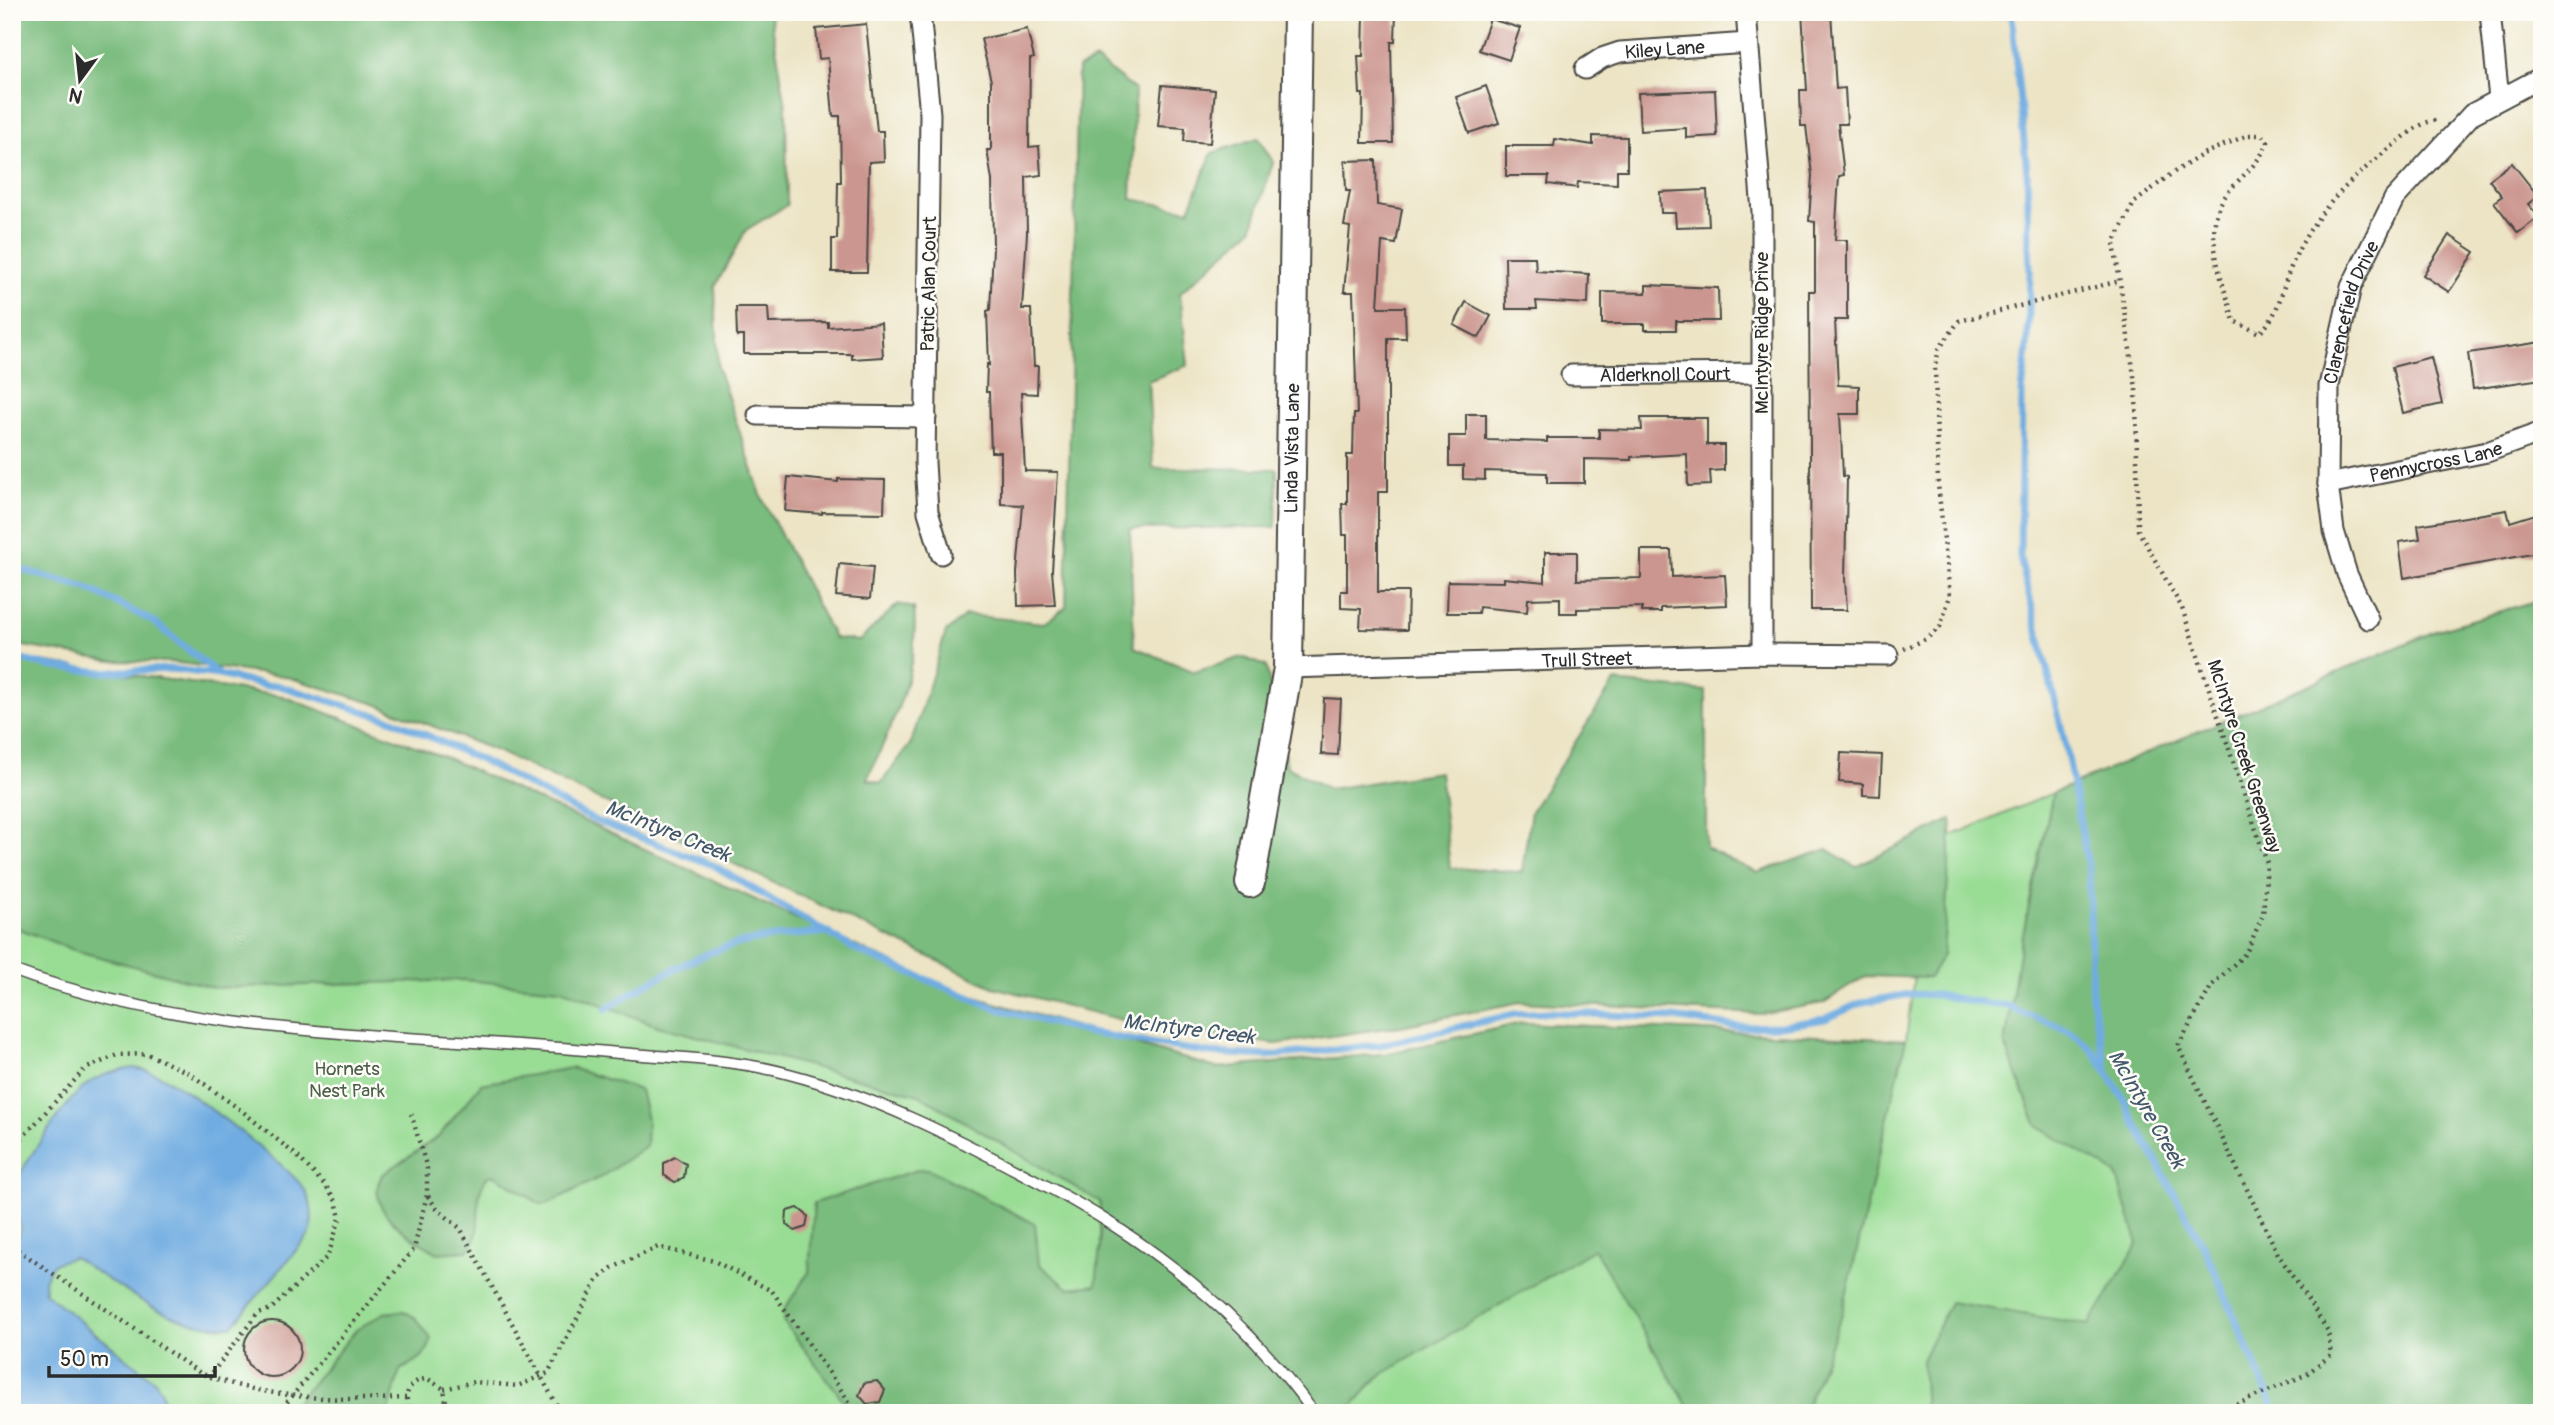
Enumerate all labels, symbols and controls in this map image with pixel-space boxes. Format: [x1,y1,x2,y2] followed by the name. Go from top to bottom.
[1624,35,1706,65] street label: Kiley Lane
[46,46,116,116] north arrow
[66,82,85,109] text: N
[916,216,942,352] street label: Patric Alan Court
[2319,236,2385,387] street label: Clarencefield Drive
[1750,251,1774,414] street label: McIntyre Ridge Drive
[1599,362,1731,388] street label: Alderknoll Court
[1279,383,1305,514] street label: Linda Vista Lane
[2367,436,2507,488] street label: Pennycross Lane
[1541,647,1633,674] street label: Trull Street
[2201,657,2287,856] street label: McIntyre Creek Greenway
[601,794,736,870] water label: McIntyre Creek
[1122,1008,1258,1051] water label: McIntyre Creek
[2102,1045,2192,1175] water label: McIntyre Creek
[309,1057,385,1103] park label: Hornets Nest Park
[49,1334,215,1378] scale bar
[60,1346,109,1373] text: 50 m

